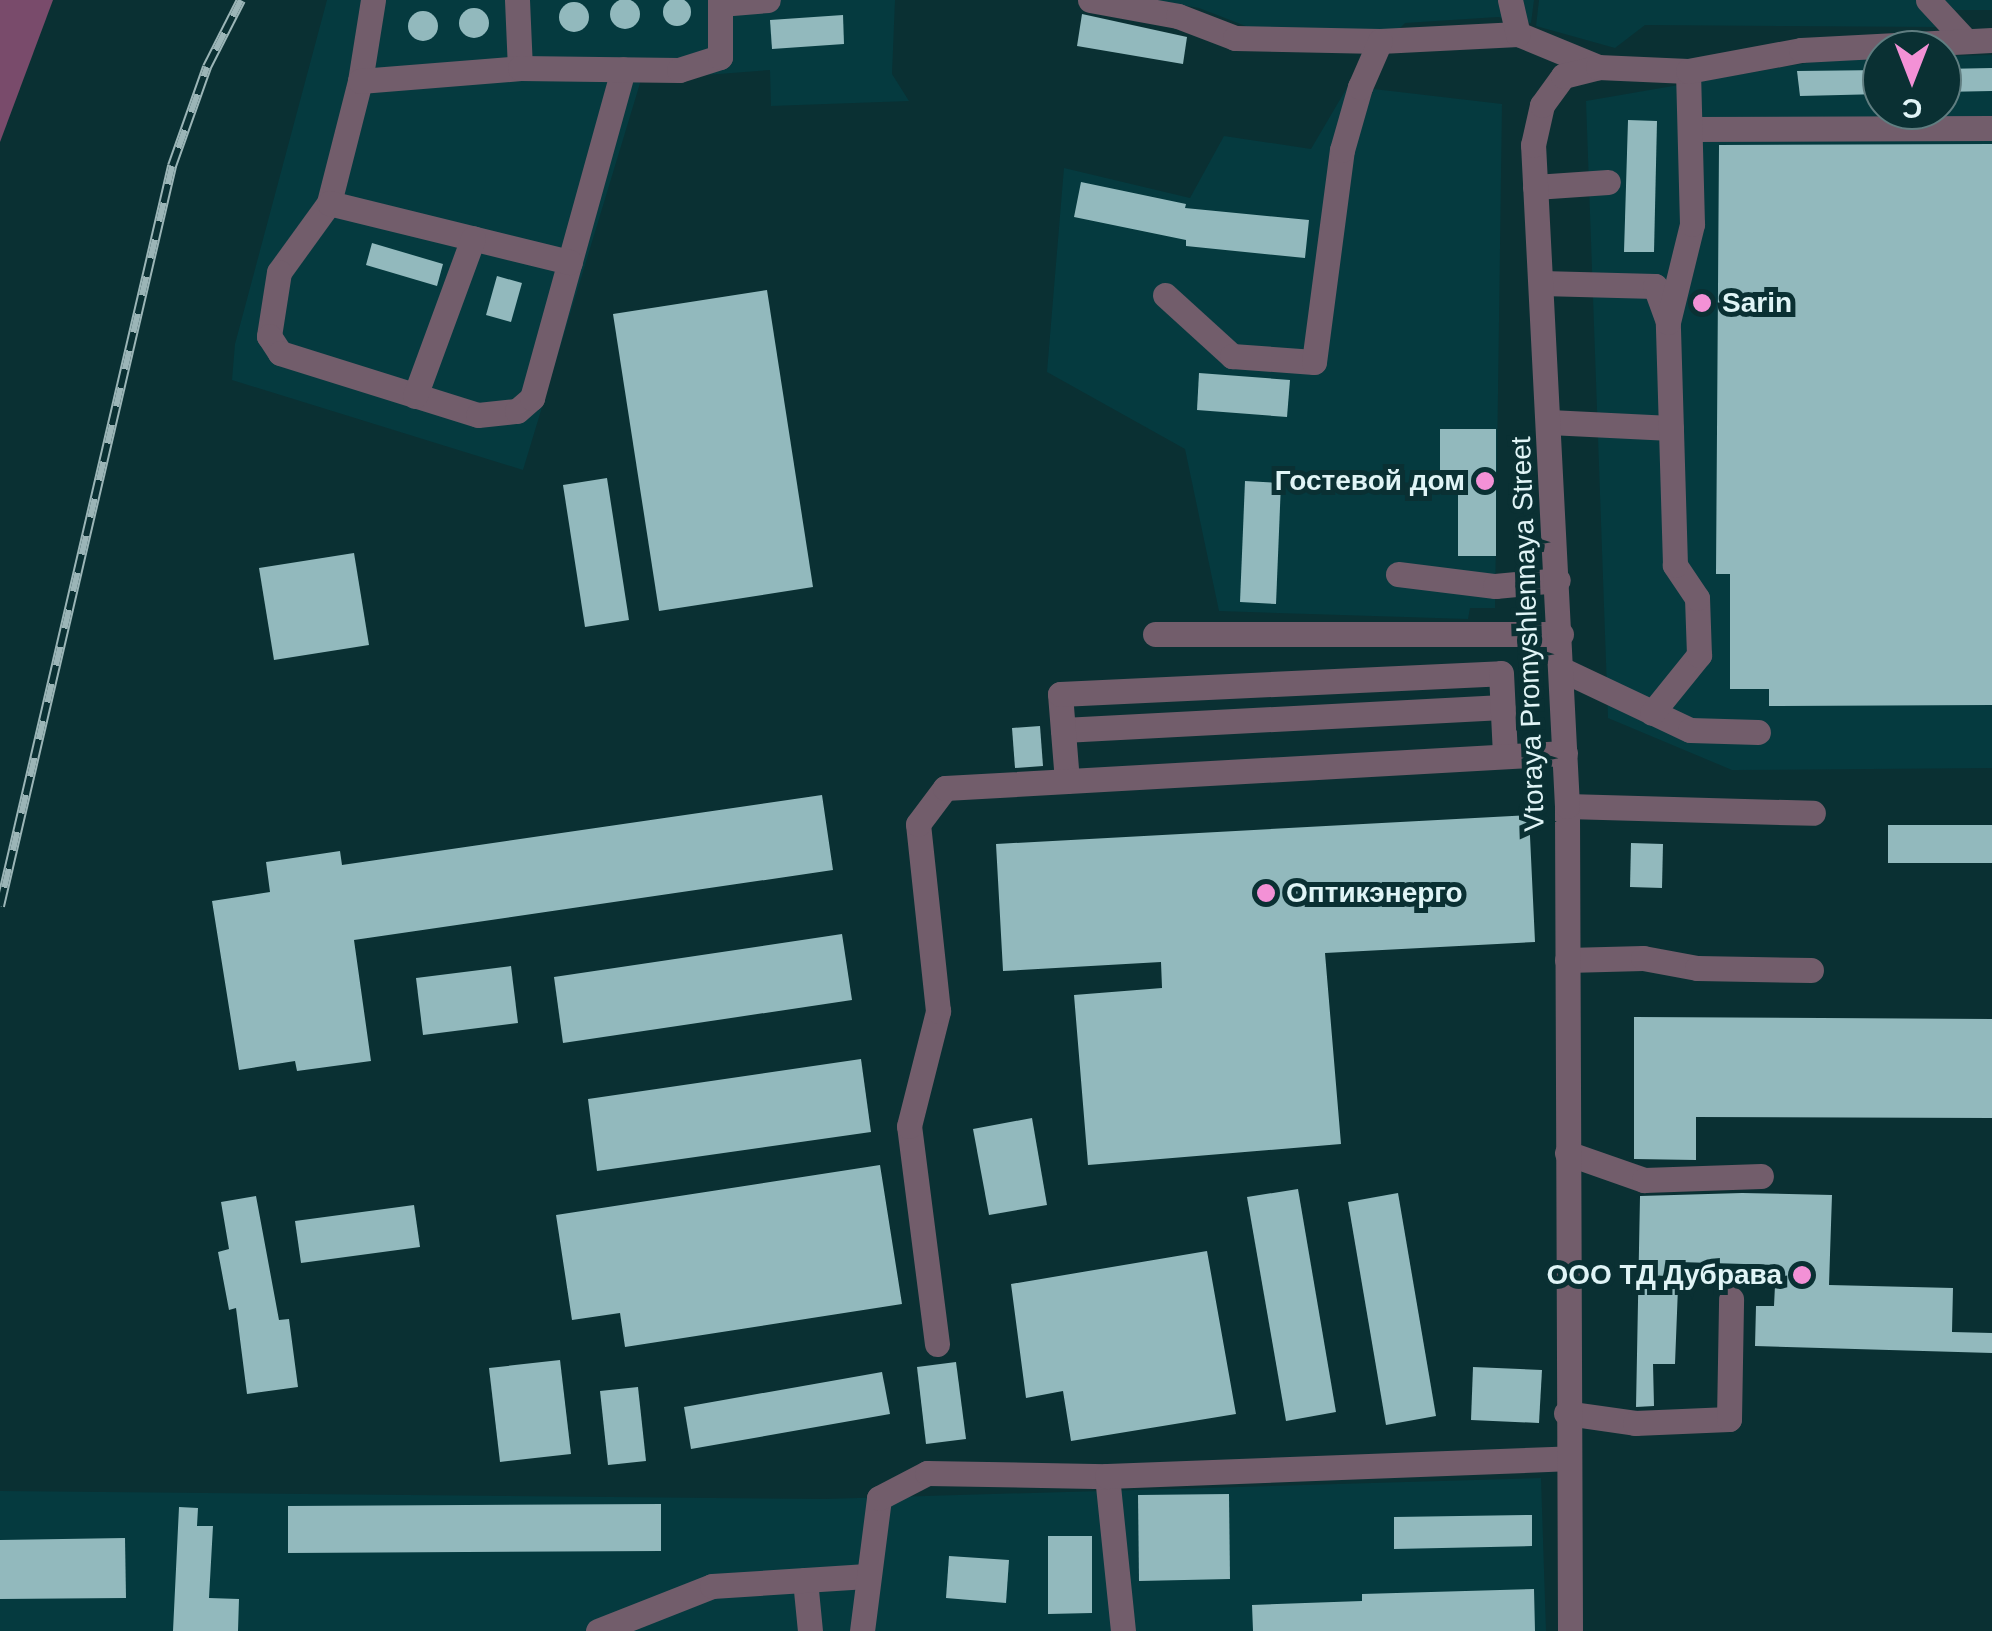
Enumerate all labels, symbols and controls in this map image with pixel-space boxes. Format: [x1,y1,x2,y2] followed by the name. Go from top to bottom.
[1862,30,1962,130] north arrow
[1902,93,1922,124] text: С
[1722,286,1792,320] place label: Sarin
[1691,292,1713,314] marker: Sarin
[1504,436,1552,832] street label: Vtoraya Promyshlennaya Street
[1275,464,1465,498] place label: Гостевой дом
[1474,470,1496,492] marker: Гостевой дом
[1286,876,1463,910] place label: Оптикэнерго
[1255,882,1277,904] marker: Оптикэнерго
[1547,1258,1782,1292] place label: ООО ТД Дубрава
[1791,1264,1813,1286] marker: ООО ТД Дубрава

